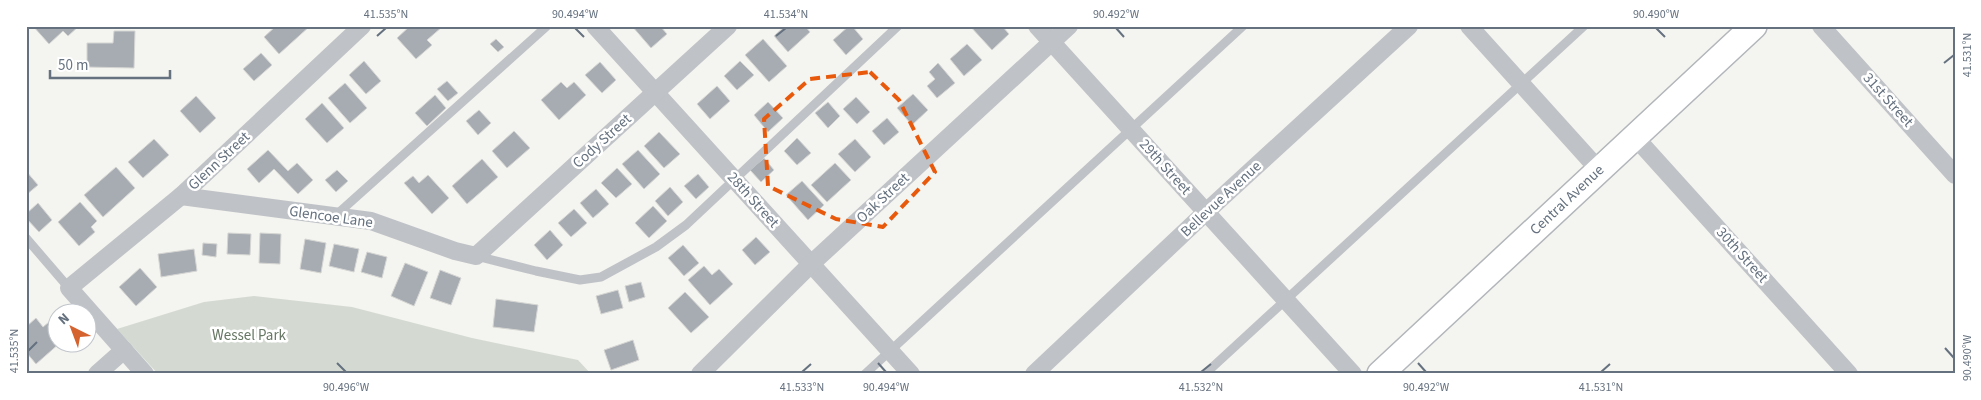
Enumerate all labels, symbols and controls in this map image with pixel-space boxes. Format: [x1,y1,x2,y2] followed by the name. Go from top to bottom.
[364,6,408,23] text: 41.535°N
[552,6,599,23] text: 90.494°W
[764,6,808,23] text: 41.534°N
[1093,6,1140,23] text: 90.492°W
[1633,6,1680,23] text: 90.490°W
[1959,33,1976,77] text: 41.531°N
[50,48,170,80] scale bar
[58,55,88,76] text: 50 m
[1858,68,1918,132] street label: 31st Street
[568,109,636,173] street label: Cody Street
[183,127,255,195] street label: Glenn Street
[1134,134,1196,200] street label: 29th Street
[1176,156,1266,242] street label: Bellevue Avenue
[1525,160,1609,240] street label: Central Avenue
[722,167,784,233] street label: 28th Street
[852,168,914,228] street label: Oak Street
[288,201,374,233] street label: Glencoe Lane
[1711,222,1773,288] street label: 30th Street
[48,302,98,352] north arrow
[54,309,74,330] text: N
[212,325,287,346] park label: Wessel Park
[6,329,23,373] text: 41.535°N
[1959,334,1976,381] text: 90.490°W
[323,379,370,396] text: 90.496°W
[780,379,824,396] text: 41.533°N
[863,379,910,396] text: 90.494°W
[1179,379,1223,396] text: 41.532°N
[1403,379,1450,396] text: 90.492°W
[1579,379,1623,396] text: 41.531°N

